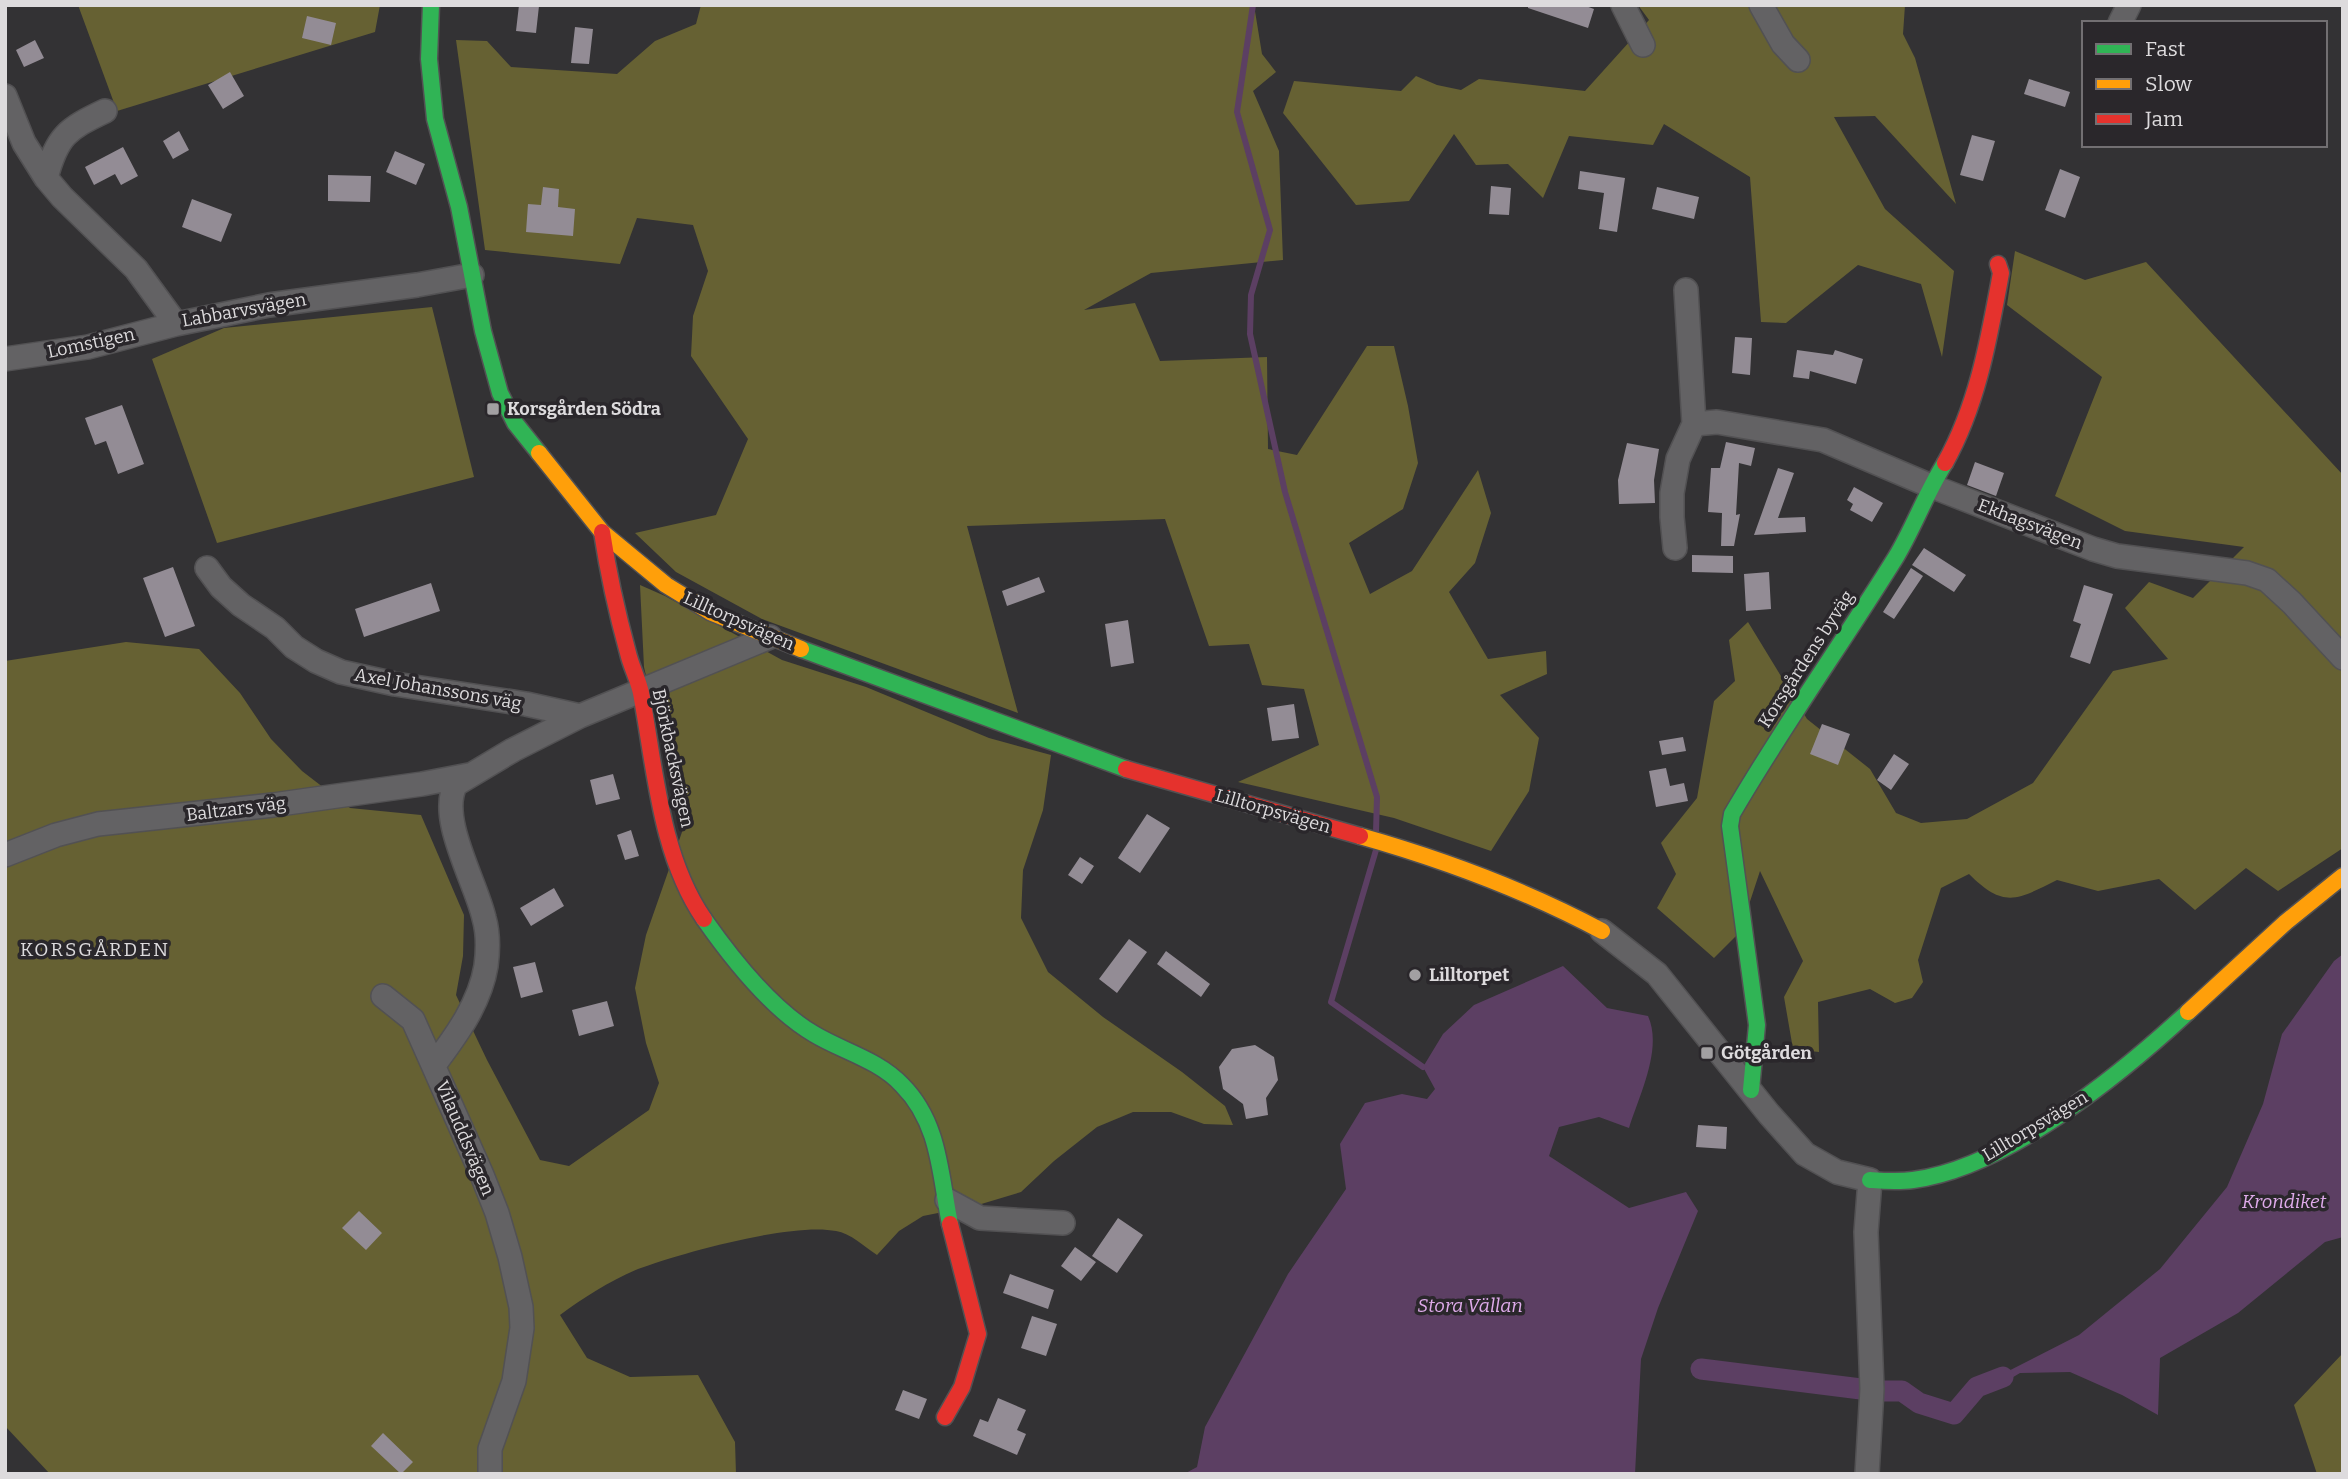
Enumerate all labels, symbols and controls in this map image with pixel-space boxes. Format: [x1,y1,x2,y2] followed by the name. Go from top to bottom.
[2082,21,2327,147] legend
[2145,36,2186,62] text: Fast
[2145,71,2192,97] text: Slow
[2144,106,2183,132] text: Jam
[180,288,308,332] street label: Labbarvsvägen
[45,323,137,363] street label: Lomstigen
[507,398,661,420] place label: Korsgården Södra
[485,401,501,417] marker: Korsgården Södra
[1975,494,2086,554] street label: Ekhagsvägen
[1753,586,1859,732] street label: Korsgårdens byväg
[680,587,798,655] street label: Lilltorpsvägen
[353,663,523,715] street label: Axel Johanssons väg
[648,687,699,830] street label: Björkbacksvägen
[1213,784,1334,838] street label: Lilltorpsvägen
[185,792,287,826] street label: Baltzars väg
[20,938,170,961] district label: KORSGÅRDEN
[1429,964,1509,986] place label: Lilltorpet
[1407,967,1423,983] marker: Lilltorpet
[1721,1042,1812,1064] place label: Götgården
[1699,1045,1715,1061] marker: Götgården
[431,1077,499,1199] street label: Vilauddsvägen
[1978,1086,2092,1166] street label: Lilltorpsvägen
[2242,1190,2327,1213] water label: Krondiket
[1417,1294,1523,1317] water label: Stora Vällan

